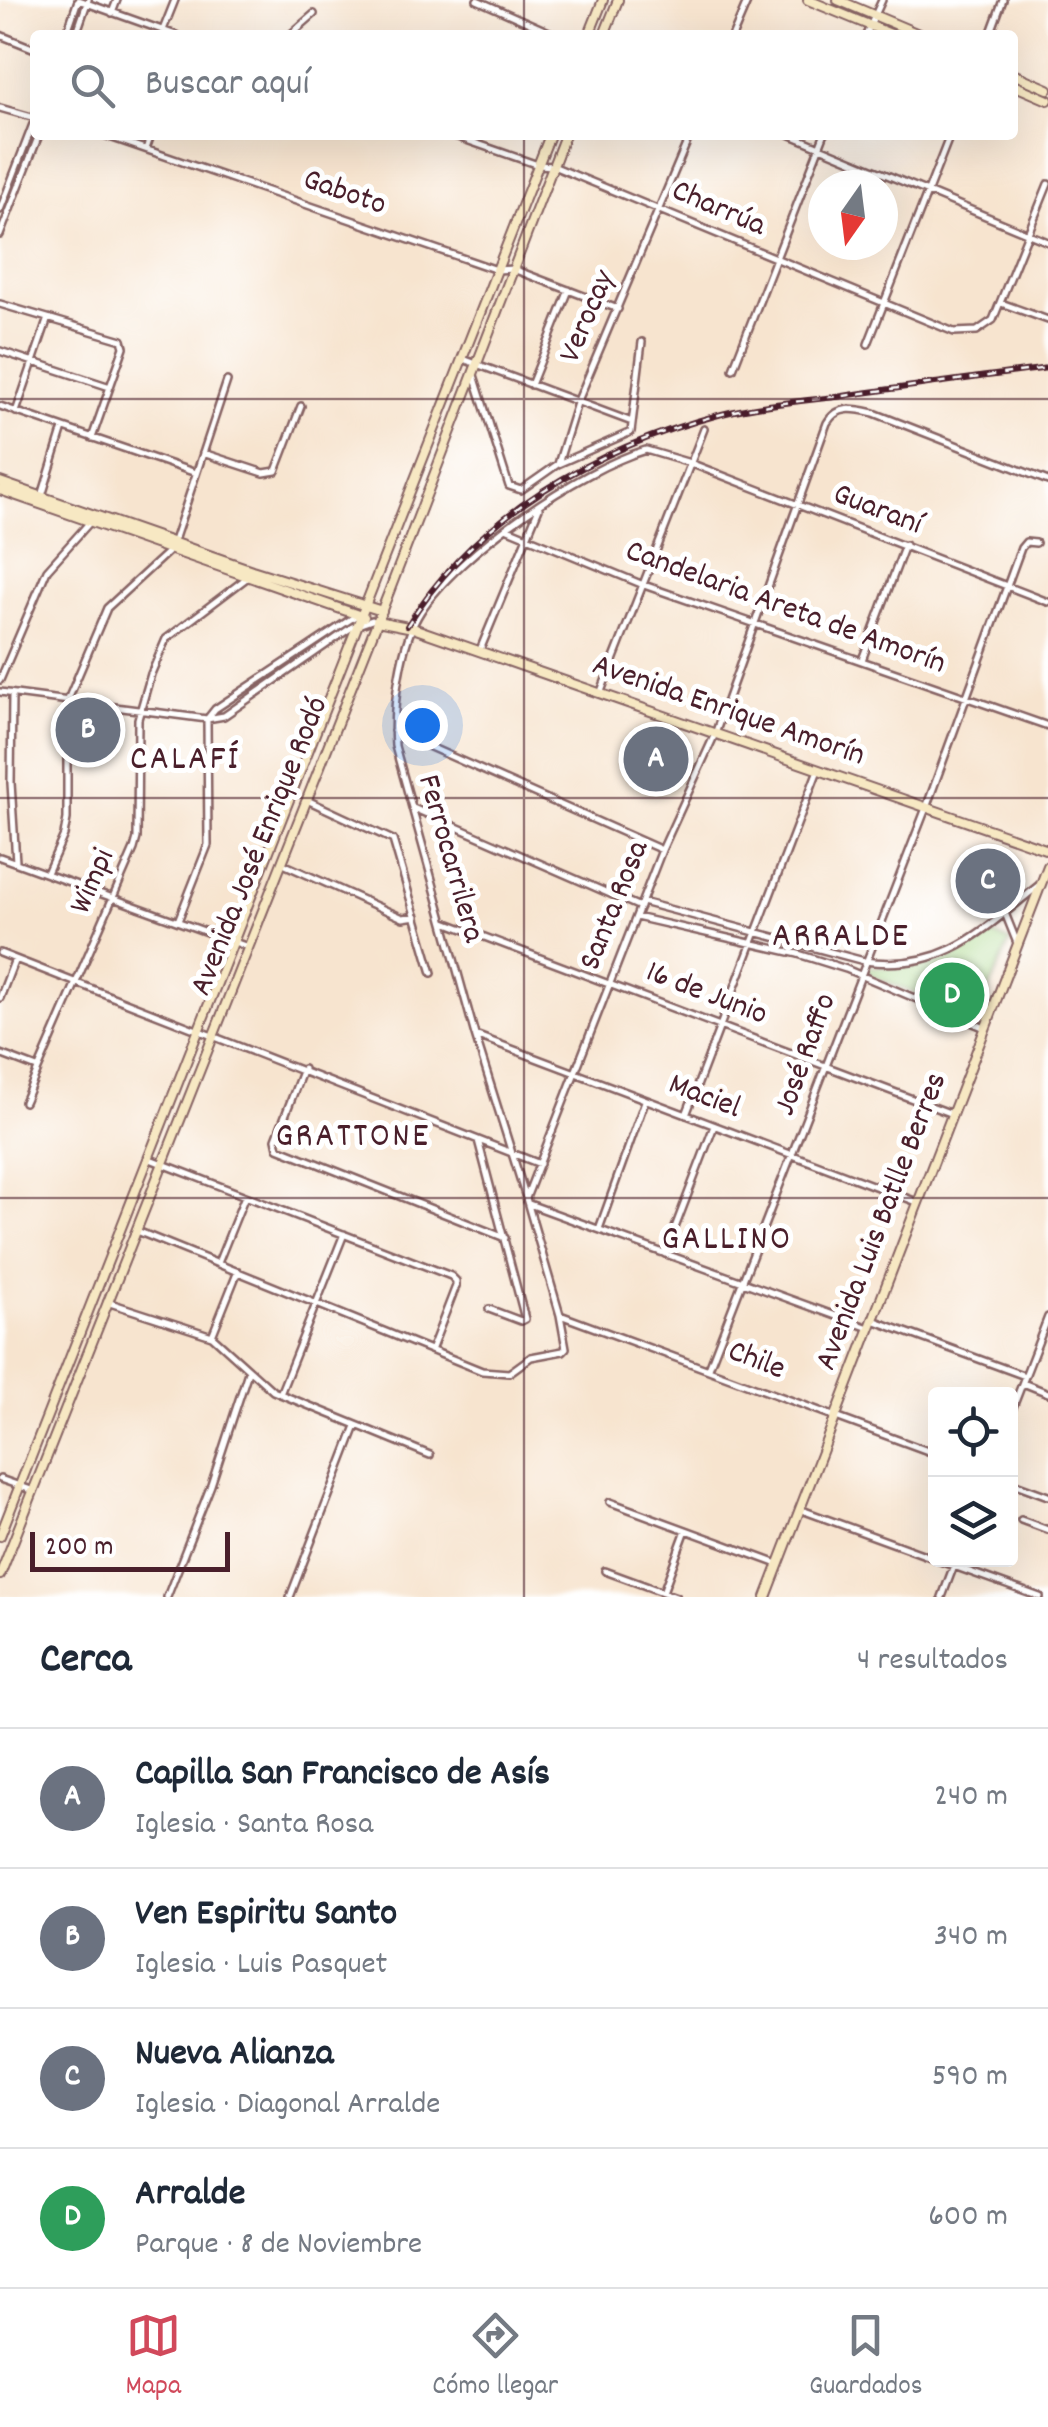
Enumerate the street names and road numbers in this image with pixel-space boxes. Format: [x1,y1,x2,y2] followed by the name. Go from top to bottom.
[296,158,392,230] street label: Gaboto
[664,170,773,251] street label: Charrúa
[549,263,629,370] street label: Verocay
[826,473,930,550] street label: Guaraní
[619,530,951,688] street label: Candelaria Areta de Amorín
[587,647,869,777] street label: Avenida Enrique Amorín
[180,691,342,1003] street label: Avenida José Enrique Rodó
[403,770,495,949] street label: Ferrocarrilera
[569,833,663,978] street label: Santa Rosa
[59,842,129,922] street label: Wimpi
[639,951,773,1039] street label: 16 de Junio
[764,987,850,1123] street label: José Raffo
[661,1063,747,1133] street label: Maciel
[805,1066,961,1378] street label: Avenida Luis Batlle Berres
[721,1330,791,1394] street label: Chile

